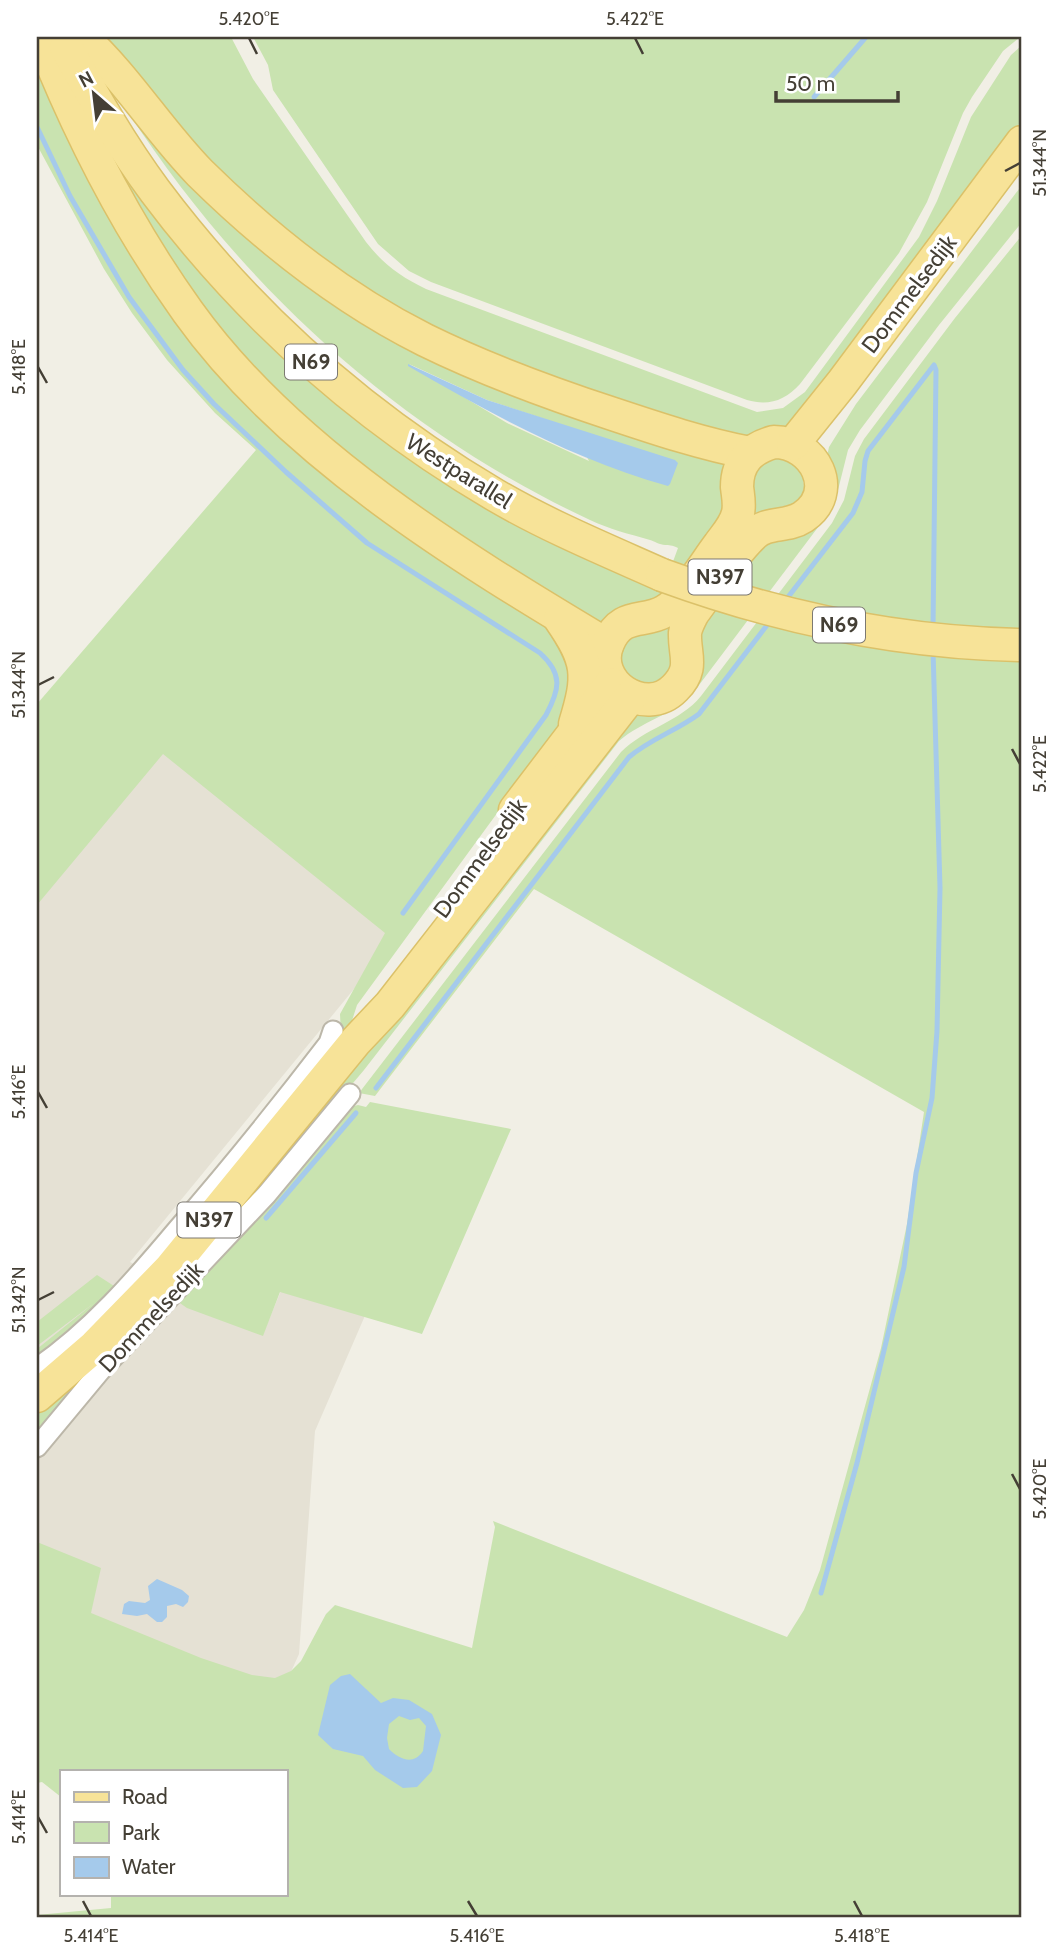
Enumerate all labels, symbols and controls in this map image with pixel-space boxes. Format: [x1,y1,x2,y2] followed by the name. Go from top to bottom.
[218,8,280,30] text: 5.420°E
[606,8,664,30] text: 5.422°E
[60,60,130,130] north arrow
[776,60,898,104] scale bar
[75,66,98,93] text: N
[786,71,835,96] text: 50 m
[1029,129,1051,197] text: 51.344°N
[855,229,963,359] street label: Dommelsedijk
[8,339,30,395] text: 5.418°E
[285,344,337,380] road number: N69
[401,427,518,515] street label: Westparallel
[688,560,752,594] road number: N397
[813,608,865,642] road number: N69
[8,651,30,719] text: 51.344°N
[1029,735,1051,793] text: 5.422°E
[427,792,533,923] street label: Dommelsedijk
[8,1064,30,1120] text: 5.416°E
[178,1202,241,1238] road number: N397
[93,1255,210,1378] street label: Dommelsedijk
[8,1267,30,1333] text: 51.342°N
[1029,1458,1051,1520] text: 5.420°E
[60,1770,287,1896] legend
[122,1784,168,1809] text: Road
[8,1789,30,1845] text: 5.414°E
[122,1820,160,1845] text: Park
[122,1854,176,1879] text: Water
[63,1925,119,1947] text: 5.414°E
[450,1925,505,1947] text: 5.416°E
[834,1925,890,1947] text: 5.418°E

